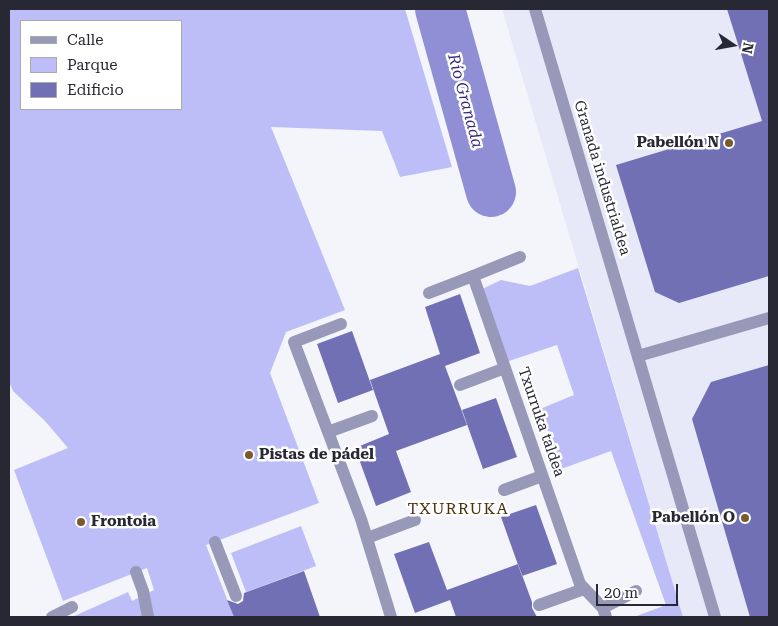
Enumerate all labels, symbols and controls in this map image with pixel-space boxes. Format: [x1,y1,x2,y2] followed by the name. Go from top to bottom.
[20,20,182,110] legend
[708,20,758,70] north arrow
[67,31,103,49] text: Calle
[739,41,757,55] text: N
[443,52,487,150] water label: Río Granada
[67,56,118,74] text: Parque
[67,81,124,99] text: Edificio
[570,98,634,258] street label: Granada industrialdea
[636,134,719,152] place label: Pabellón N
[723,137,735,149] marker: Pabellón N
[514,365,568,479] street label: Txurruka taldea
[259,446,374,464] place label: Pistas de pádel
[243,449,255,461] marker: Pistas de pádel
[406,499,510,519] district label: TXURRUKA
[652,509,735,527] place label: Pabellón O
[739,512,751,524] marker: Pabellón O
[91,513,156,531] place label: Frontoia
[75,516,87,528] marker: Frontoia
[598,574,680,606] scale bar
[604,584,638,602] text: 20 m

